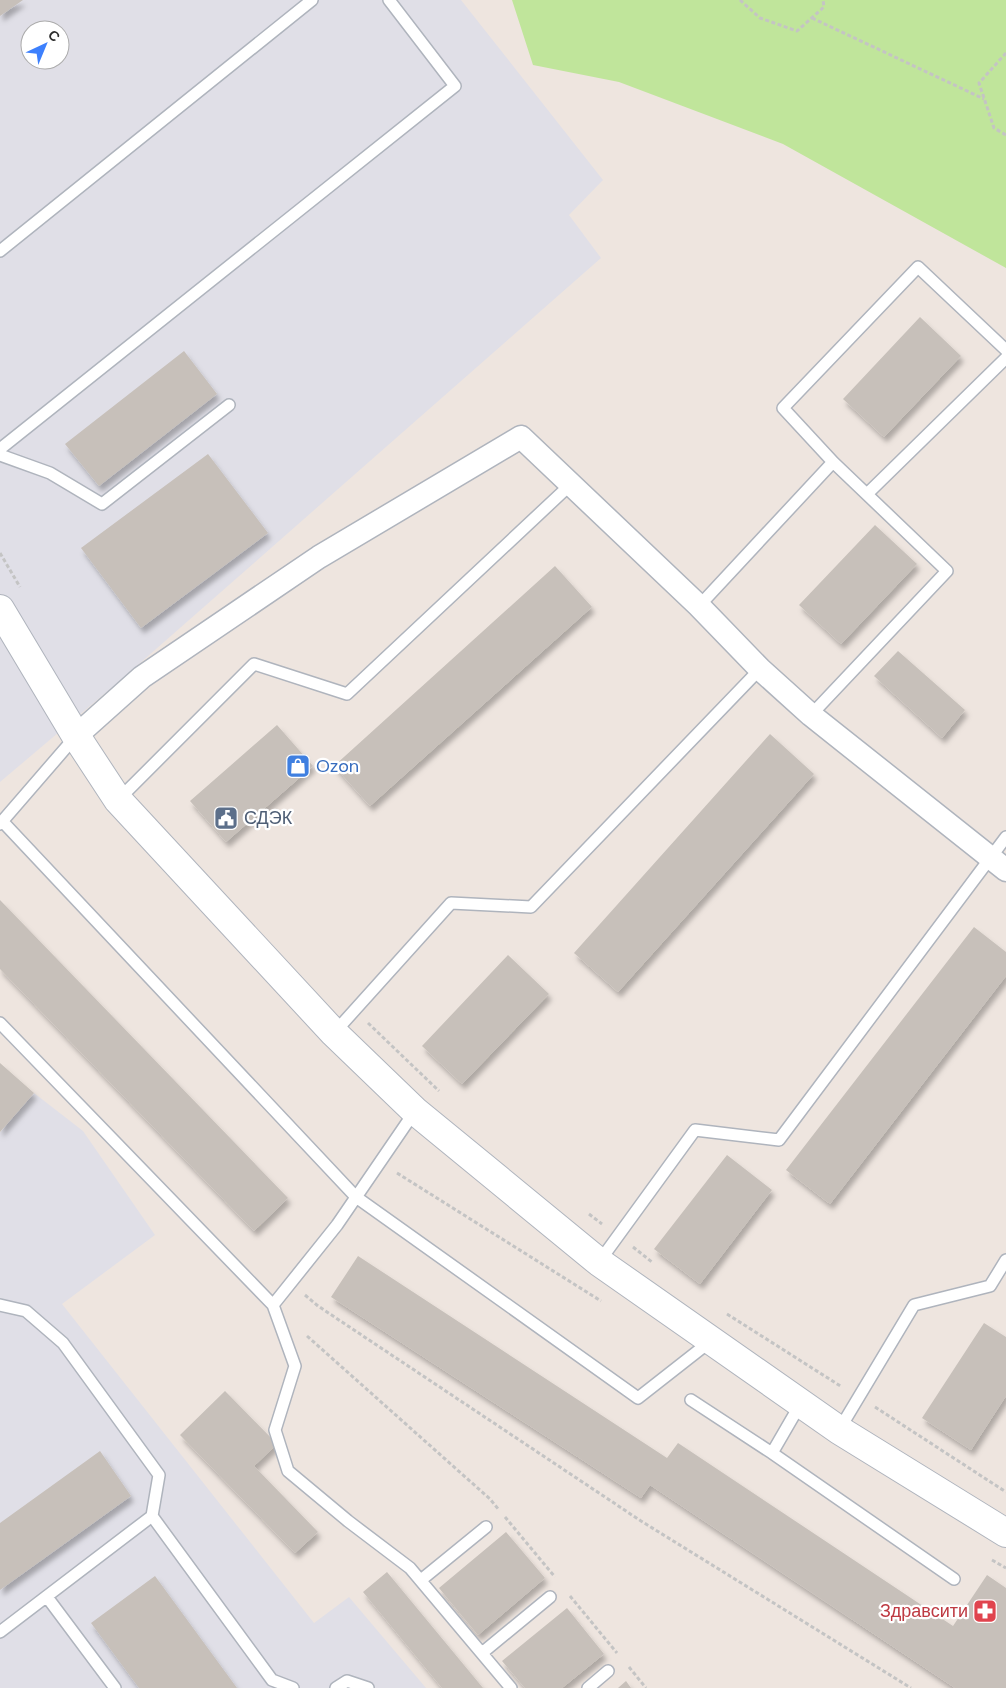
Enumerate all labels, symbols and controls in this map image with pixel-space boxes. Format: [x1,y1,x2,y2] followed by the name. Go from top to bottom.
[20,20,70,70] north arrow
[44,26,64,46] text: С
[285,753,311,779] shop icon: Ozon
[316,754,359,778] place label: Ozon
[213,805,239,831] public building icon: СДЭК
[244,806,293,830] place label: СДЭК
[972,1598,998,1624] pharmacy icon: Здравсити
[880,1599,968,1623] place label: Здравсити

